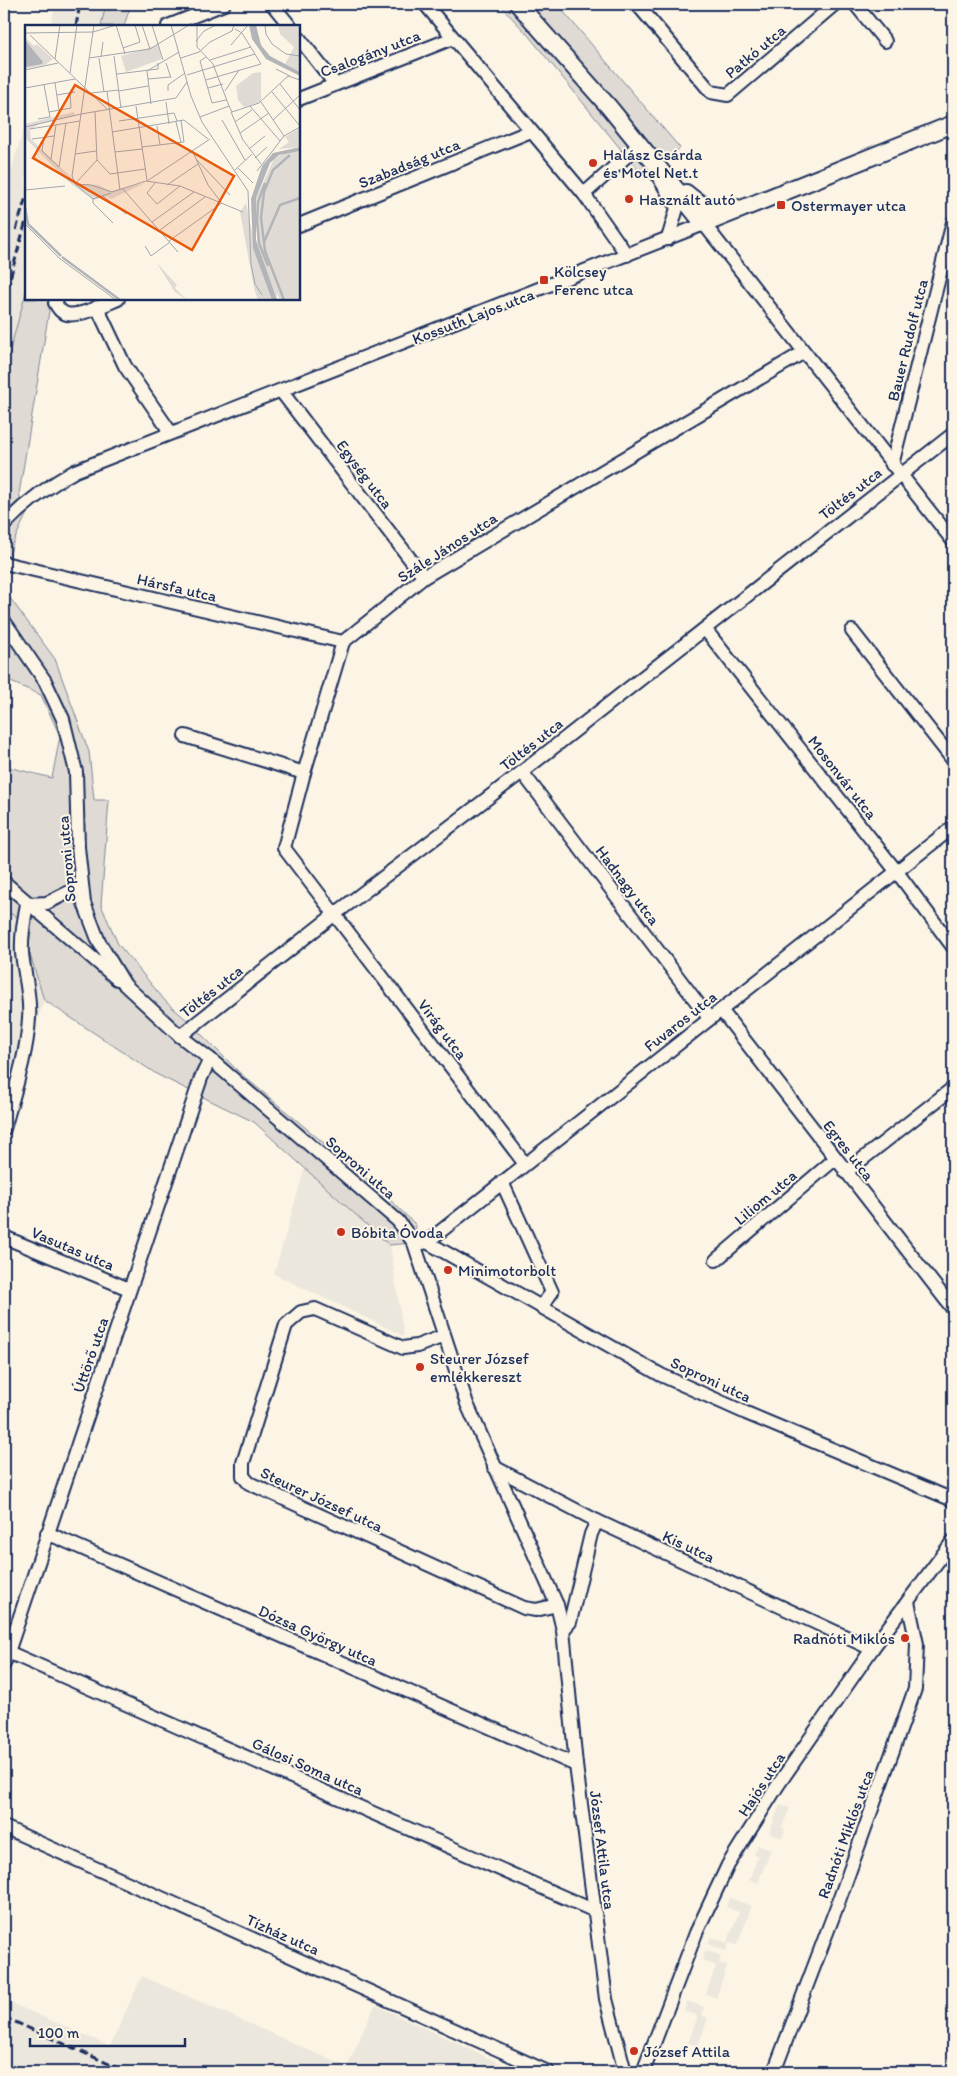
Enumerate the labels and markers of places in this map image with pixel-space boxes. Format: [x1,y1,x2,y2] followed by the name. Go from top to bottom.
[603,145,703,182] place label: Halász Csárda és Motel Net.t
[587,157,599,169] marker: Halász Csárda és Motel Net.t
[639,190,736,209] place label: Használt autó
[623,193,635,205] marker: Használt autó
[791,196,906,215] place label: Ostermayer utca
[775,199,787,211] marker: Ostermayer utca
[554,262,634,299] place label: Kölcsey Ferenc utca
[538,274,550,286] marker: Kölcsey Ferenc utca
[351,1223,444,1242] place label: Bóbita Óvoda
[335,1226,347,1238] marker: Bóbita Óvoda
[458,1261,556,1280] place label: Minimotorbolt
[442,1264,454,1276] marker: Minimotorbolt
[430,1349,530,1386] place label: Steurer József emlékkereszt
[414,1361,426,1373] marker: Steurer József emlékkereszt
[793,1629,895,1648] place label: Radnóti Miklós
[899,1632,911,1644] marker: Radnóti Miklós
[644,2042,731,2061] place label: József Attila
[628,2045,640,2057] marker: József Attila

